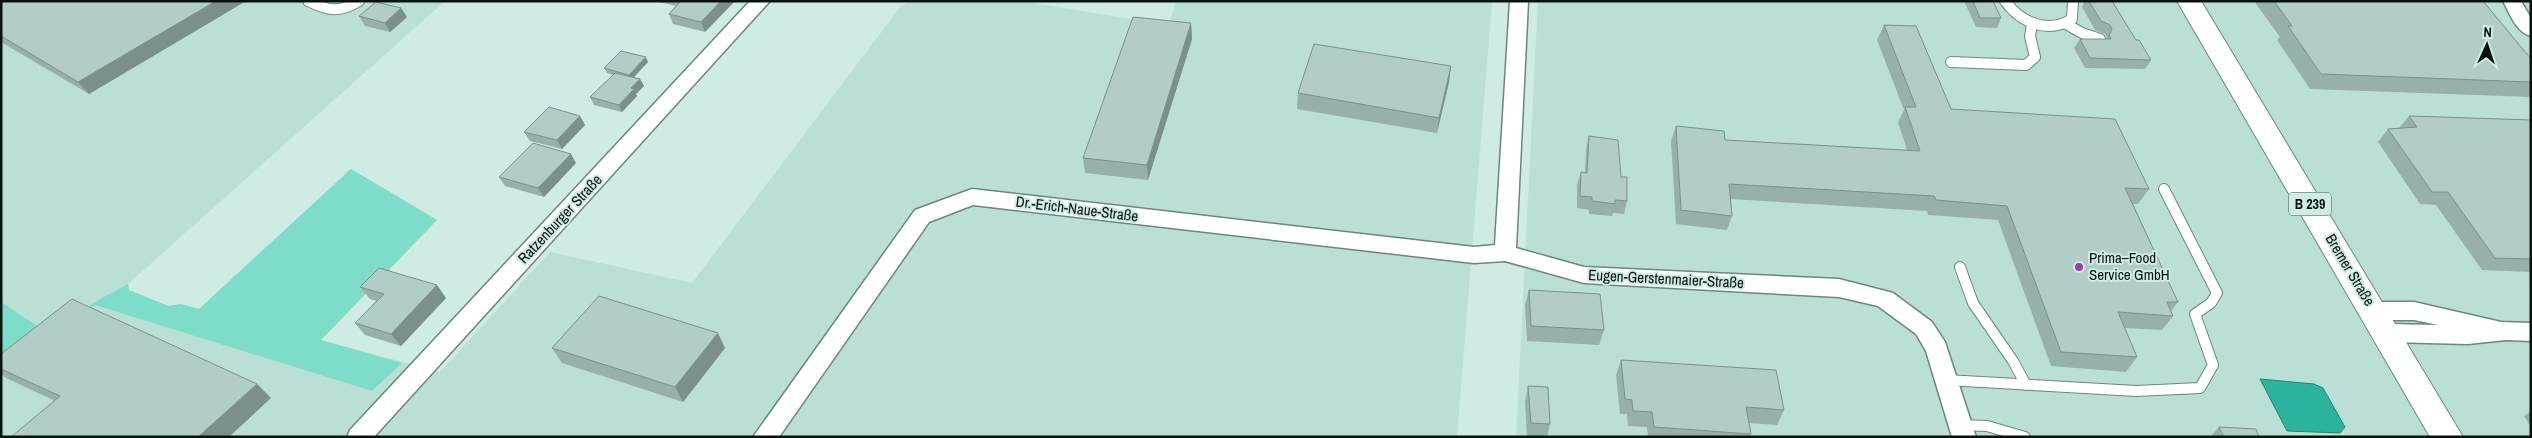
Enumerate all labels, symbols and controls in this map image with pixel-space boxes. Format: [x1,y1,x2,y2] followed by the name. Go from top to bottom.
[2462,20,2512,70] north arrow
[2483,23,2492,41] text: N
[513,169,607,268] street label: Ratzenburger Straße
[1015,191,1140,226] street label: Dr.-Erich-Naue-Straße
[2289,192,2331,215] road number: B 239
[2321,230,2380,310] street label: Bremer Straße
[2089,247,2170,285] place label: Prima–Food Service GmbH
[2073,261,2085,273] marker: Prima–Food Service GmbH
[1588,264,1745,293] street label: Eugen-Gerstenmaier-Straße

